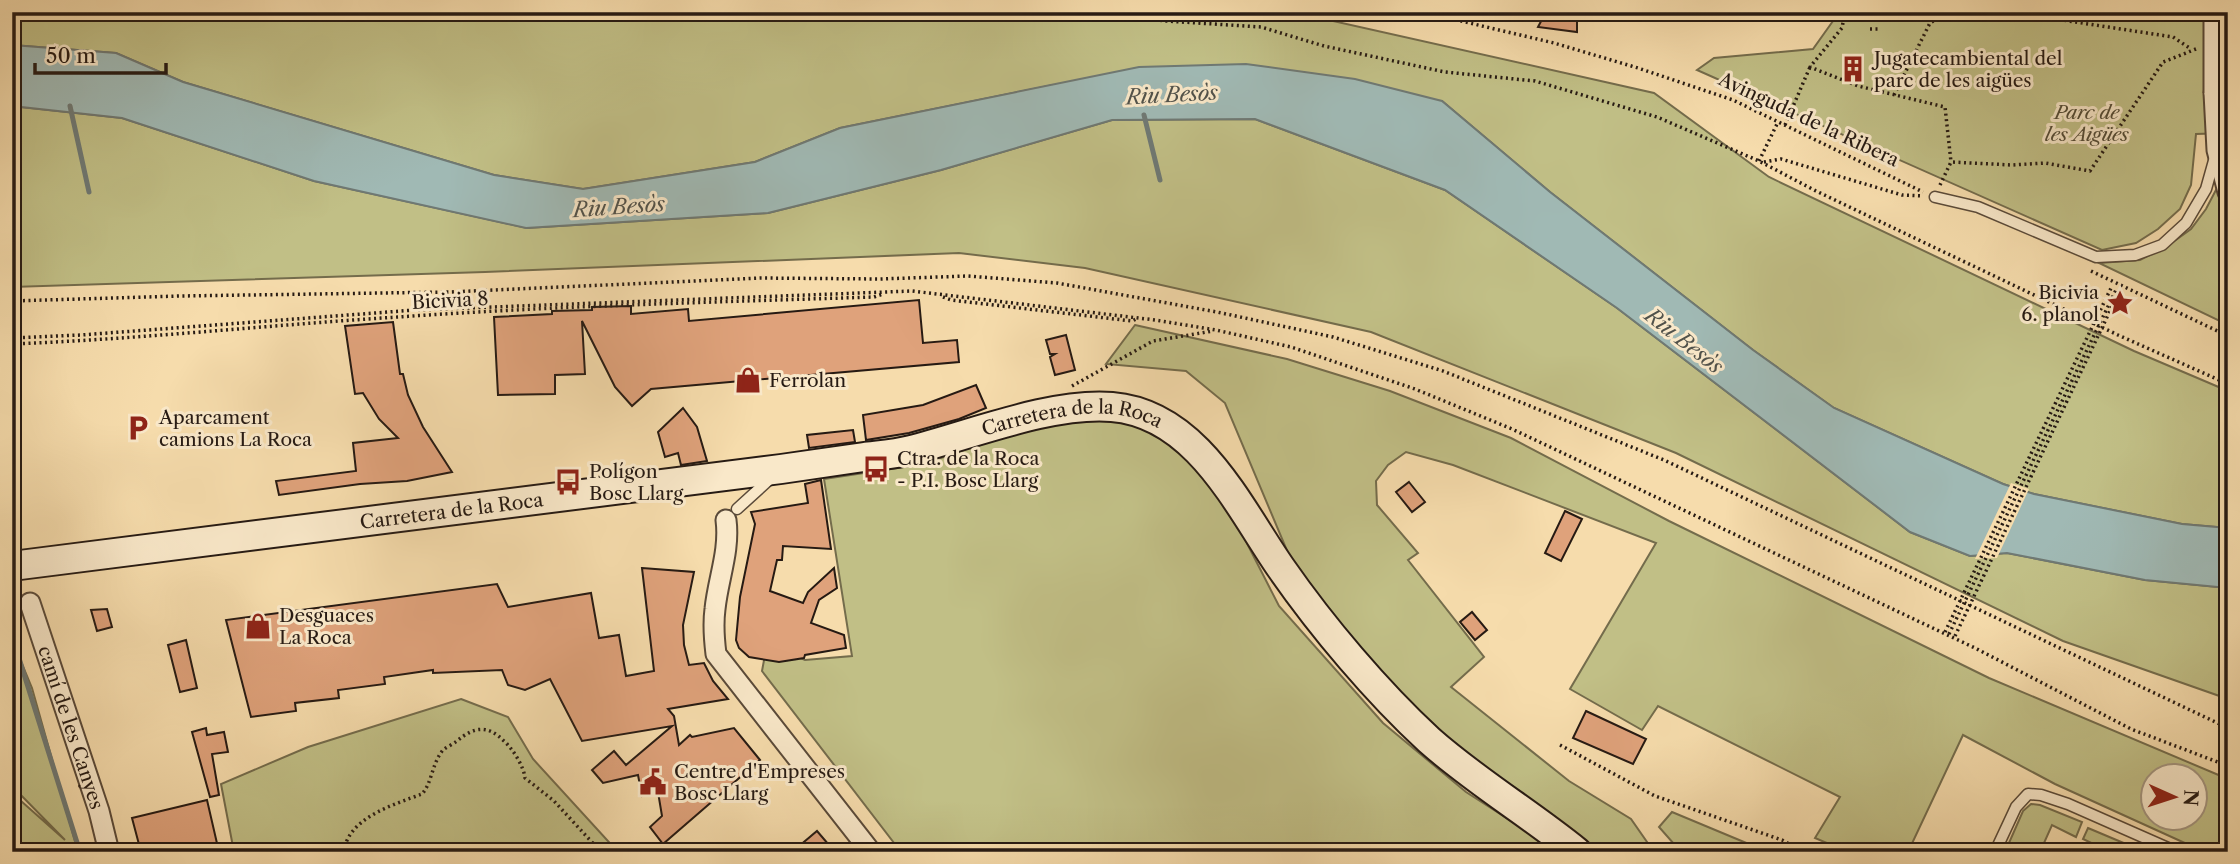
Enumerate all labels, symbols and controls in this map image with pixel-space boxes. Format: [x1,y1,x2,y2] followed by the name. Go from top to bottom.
[35,32,166,76] scale bar
[46,43,96,68] text: 50 m
[1871,47,2063,92] place label: Jugatecambiental del parc de les aigües
[1838,54,1868,84] building icon: Jugatecambiental del parc de les aigües
[1714,67,1903,171] street label: Avinguda de la Ribera
[1123,80,1219,109] water label: Riu Besòs
[2045,101,2130,146] park label: Parc de les Aigües
[570,191,667,222] water label: Riu Besòs
[2021,281,2099,326] place label: Bicivia 6. planol
[411,287,489,314] street label: Bicivia 8
[2105,288,2135,318] place icon: Bicivia 6. planol
[1639,301,1729,379] water label: Riu Besòs
[733,365,763,395] shop icon: Ferrolan
[769,369,846,392] place label: Ferrolan
[979,395,1167,441] street label: Carretera de la Roca
[158,406,312,451] place label: Aparcament camions La Roca
[123,413,153,443] parking icon: Aparcament camions La Roca
[897,447,1040,492] place label: Ctra. de la Roca - P.I. Bosc Llarg
[861,454,891,484] bus stop icon: Ctra. de la Roca - P.I. Bosc Llarg
[589,460,684,505] place label: Polígon Bosc Llarg
[553,467,583,497] bus stop icon: Polígon Bosc Llarg
[359,488,545,534] street label: Carretera de la Roca
[279,604,374,649] place label: Desguaces La Roca
[243,611,273,641] shop icon: Desguaces La Roca
[33,643,109,812] street label: camí de les Canyes
[674,760,845,805] place label: Centre d'Empreses Bosc Llarg
[2138,762,2208,832] north arrow
[638,767,668,797] public building icon: Centre d'Empreses Bosc Llarg
[2179,789,2202,807] text: N

